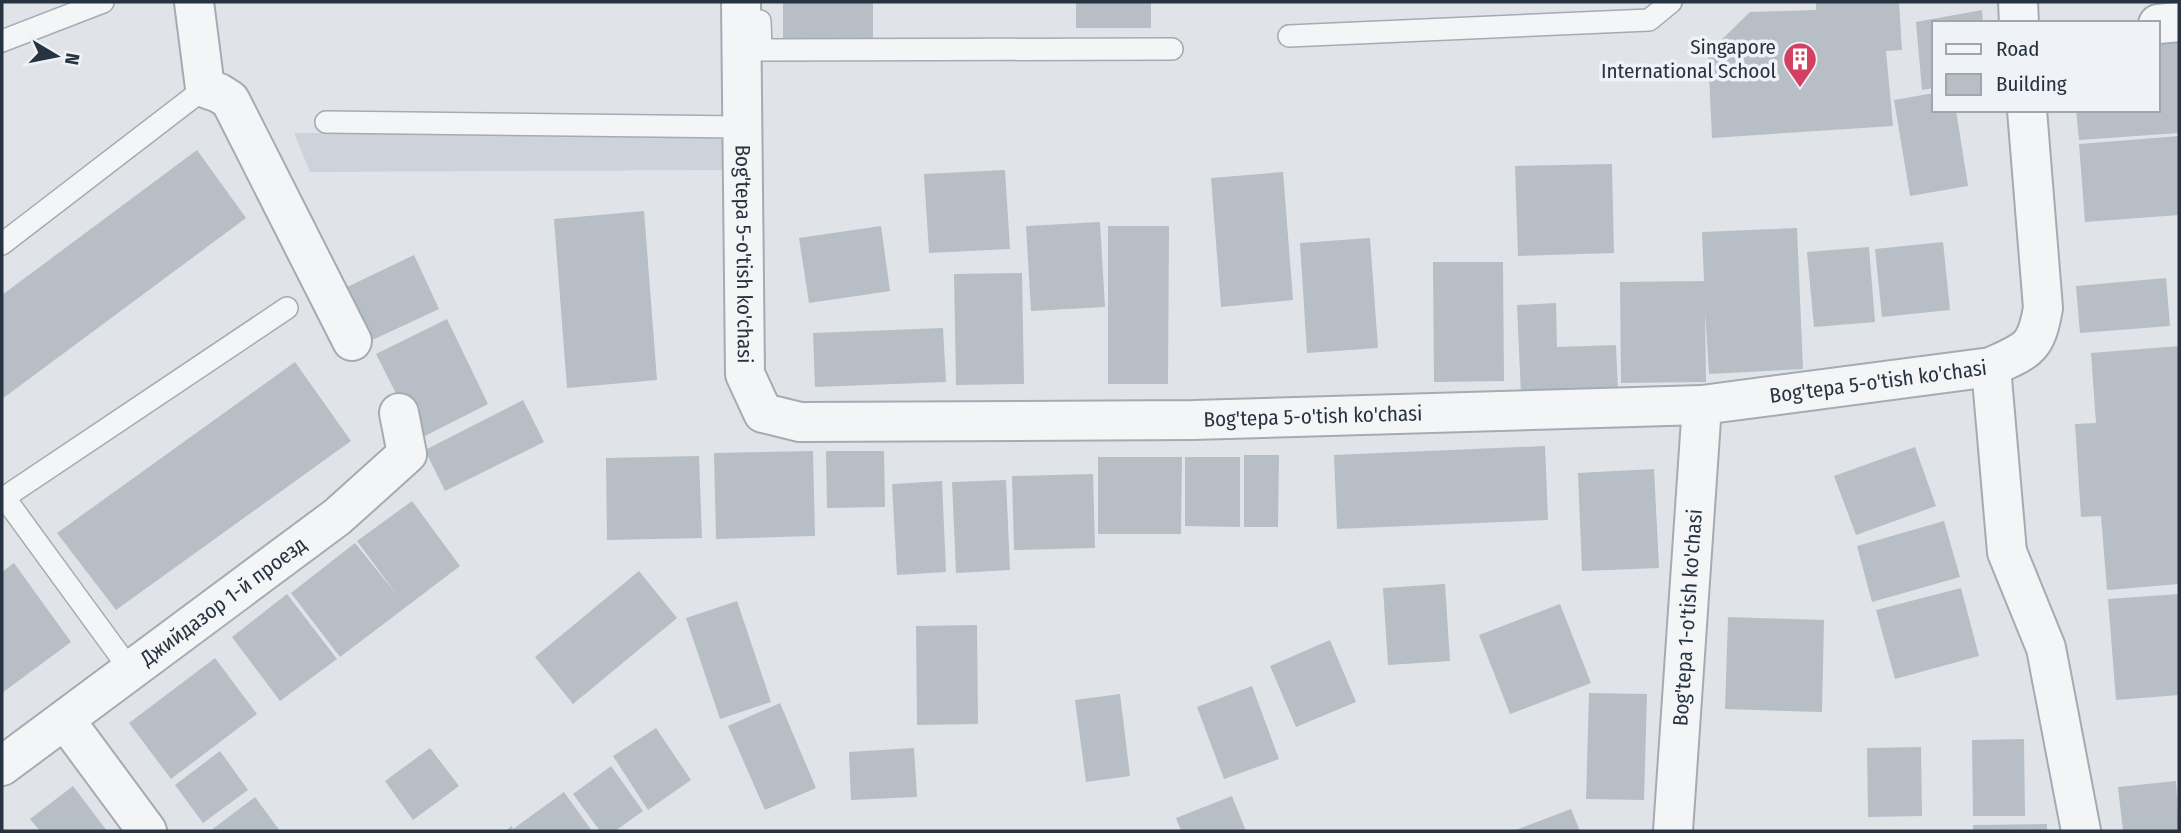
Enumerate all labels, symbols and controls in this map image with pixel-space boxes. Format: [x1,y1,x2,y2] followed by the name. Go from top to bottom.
[21,21,91,91] north arrow
[1932,21,2160,112] legend
[1601,34,1776,84] place label: Singapore International School
[1996,36,2040,62] text: Road
[1781,40,1819,89] building icon: Singapore International School
[60,51,85,66] text: N
[1996,71,2067,97] text: Building
[730,144,758,364] street label: Bog'tepa 5-o'tish ko'chasi
[1768,355,1988,409] street label: Bog'tepa 5-o'tish ko'chasi
[1203,400,1423,433] street label: Bog'tepa 5-o'tish ko'chasi
[1667,508,1708,727] street label: Bog'tepa 1-o'tish ko'chasi
[135,531,312,672] street label: Джийдазор 1-й проезд

